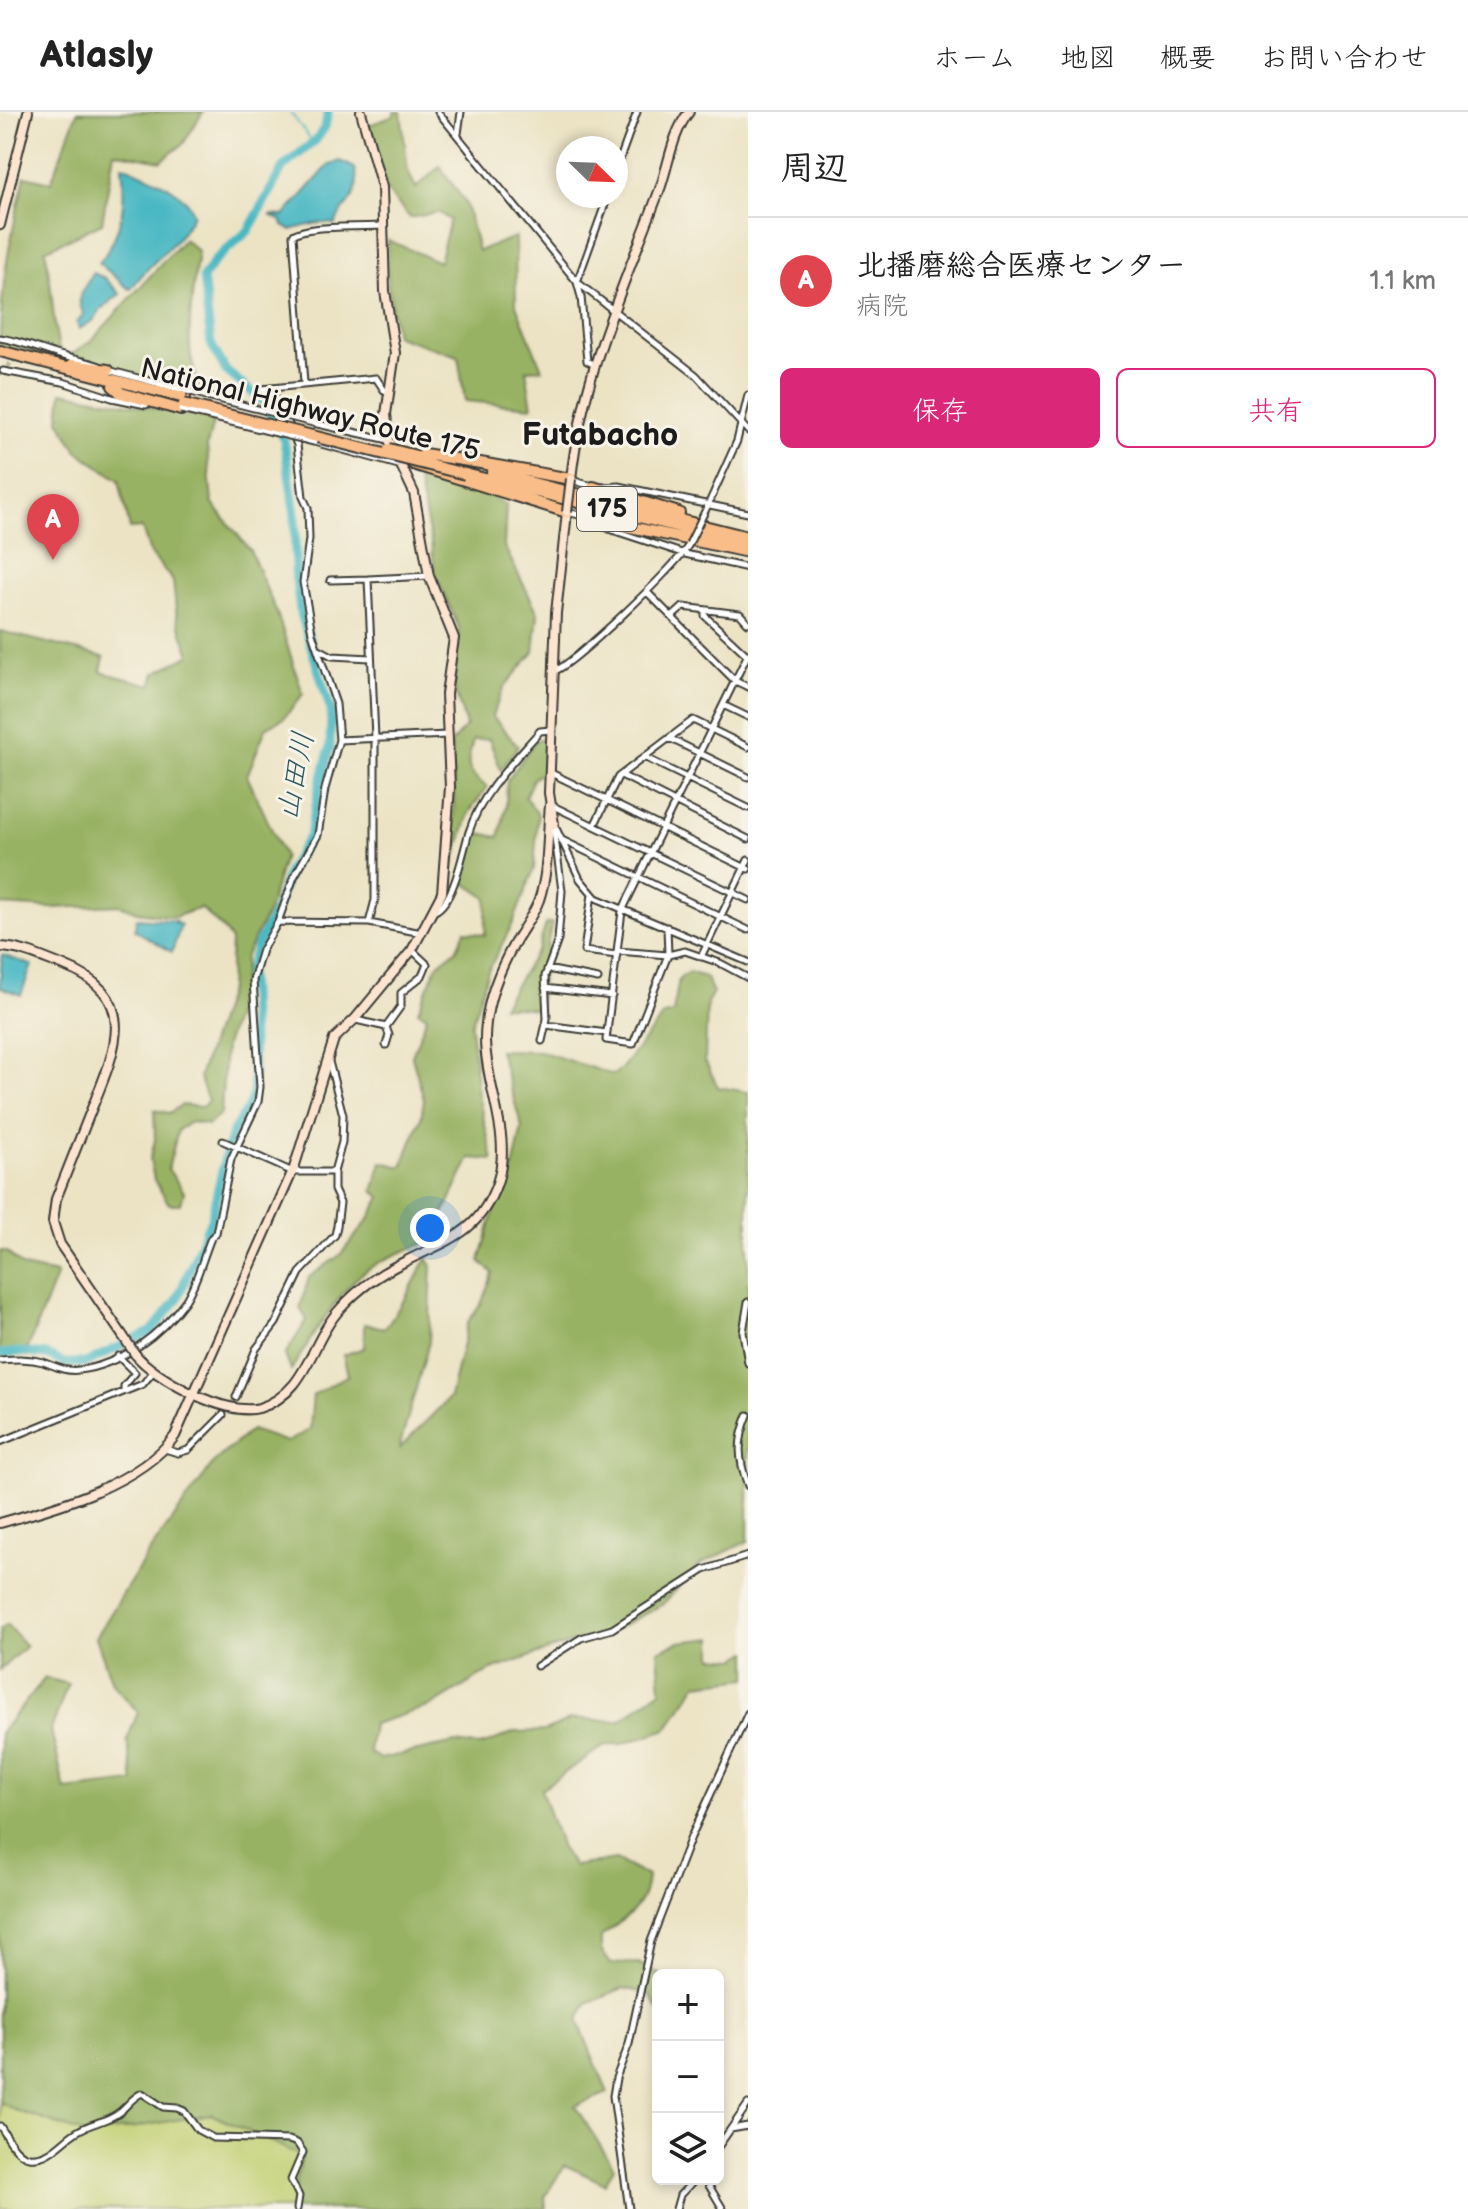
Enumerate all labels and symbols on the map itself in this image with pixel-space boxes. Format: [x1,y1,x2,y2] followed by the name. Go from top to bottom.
[556,136,628,208] north arrow
[137,352,483,468] street label: National Highway Route 175
[522,416,678,455] district label: Futabacho
[577,487,637,531] road number: 175
[27,494,79,560] pin: A
[270,728,322,824] water label: 山田川
[410,1208,450,1248] your location

